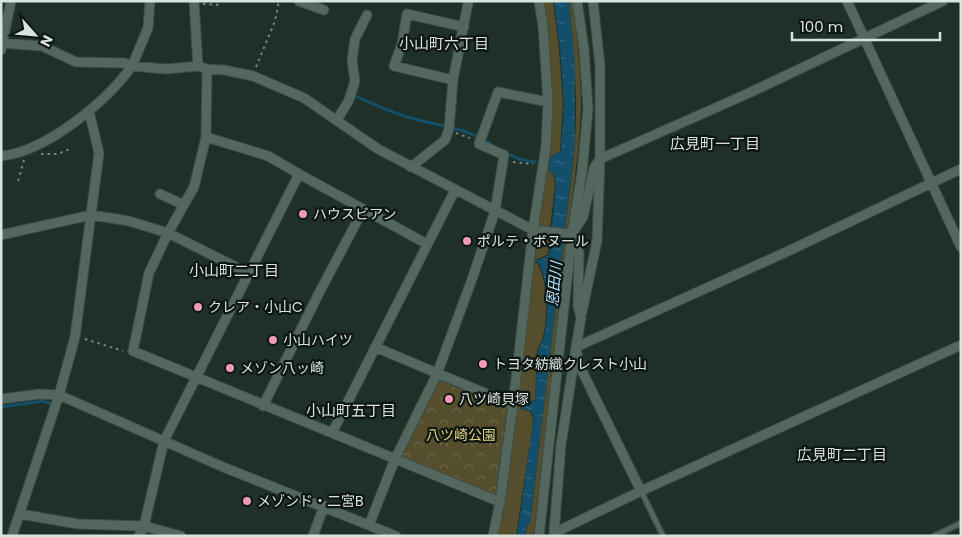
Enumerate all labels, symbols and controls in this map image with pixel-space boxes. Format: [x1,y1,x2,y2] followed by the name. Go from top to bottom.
[10,10,60,60] north arrow
[792,10,940,42] scale bar
[800,16,843,37] text: 100 m
[35,32,58,50] text: N
[399,33,489,54] district label: 小山町六丁目
[670,133,760,154] district label: 広見町一丁目
[313,204,396,224] place label: ハウスビアン
[297,208,309,220] marker: ハウスビアン
[477,231,589,251] place label: ポルテ・ボヌール
[461,235,473,247] marker: ポルテ・ボヌール
[542,259,567,307] water label: 恩田川
[189,260,279,281] district label: 小山町二丁目
[208,297,303,317] place label: クレア・小山C
[192,301,204,313] marker: クレア・小山C
[283,330,353,350] place label: 小山ハイツ
[267,334,279,346] marker: 小山ハイツ
[493,354,647,374] place label: トヨタ紡織クレスト小山
[240,358,324,378] place label: メゾン八ッ崎
[477,358,489,370] marker: トヨタ紡織クレスト小山
[224,362,236,374] marker: メゾン八ッ崎
[459,389,529,409] place label: 八ツ崎貝塚
[443,393,455,405] marker: 八ツ崎貝塚
[306,400,396,421] district label: 小山町五丁目
[426,425,496,445] park label: 八ツ崎公園
[797,444,887,465] district label: 広見町二丁目
[257,491,364,511] place label: メゾンド・二宮B
[241,495,253,507] marker: メゾンド・二宮B

